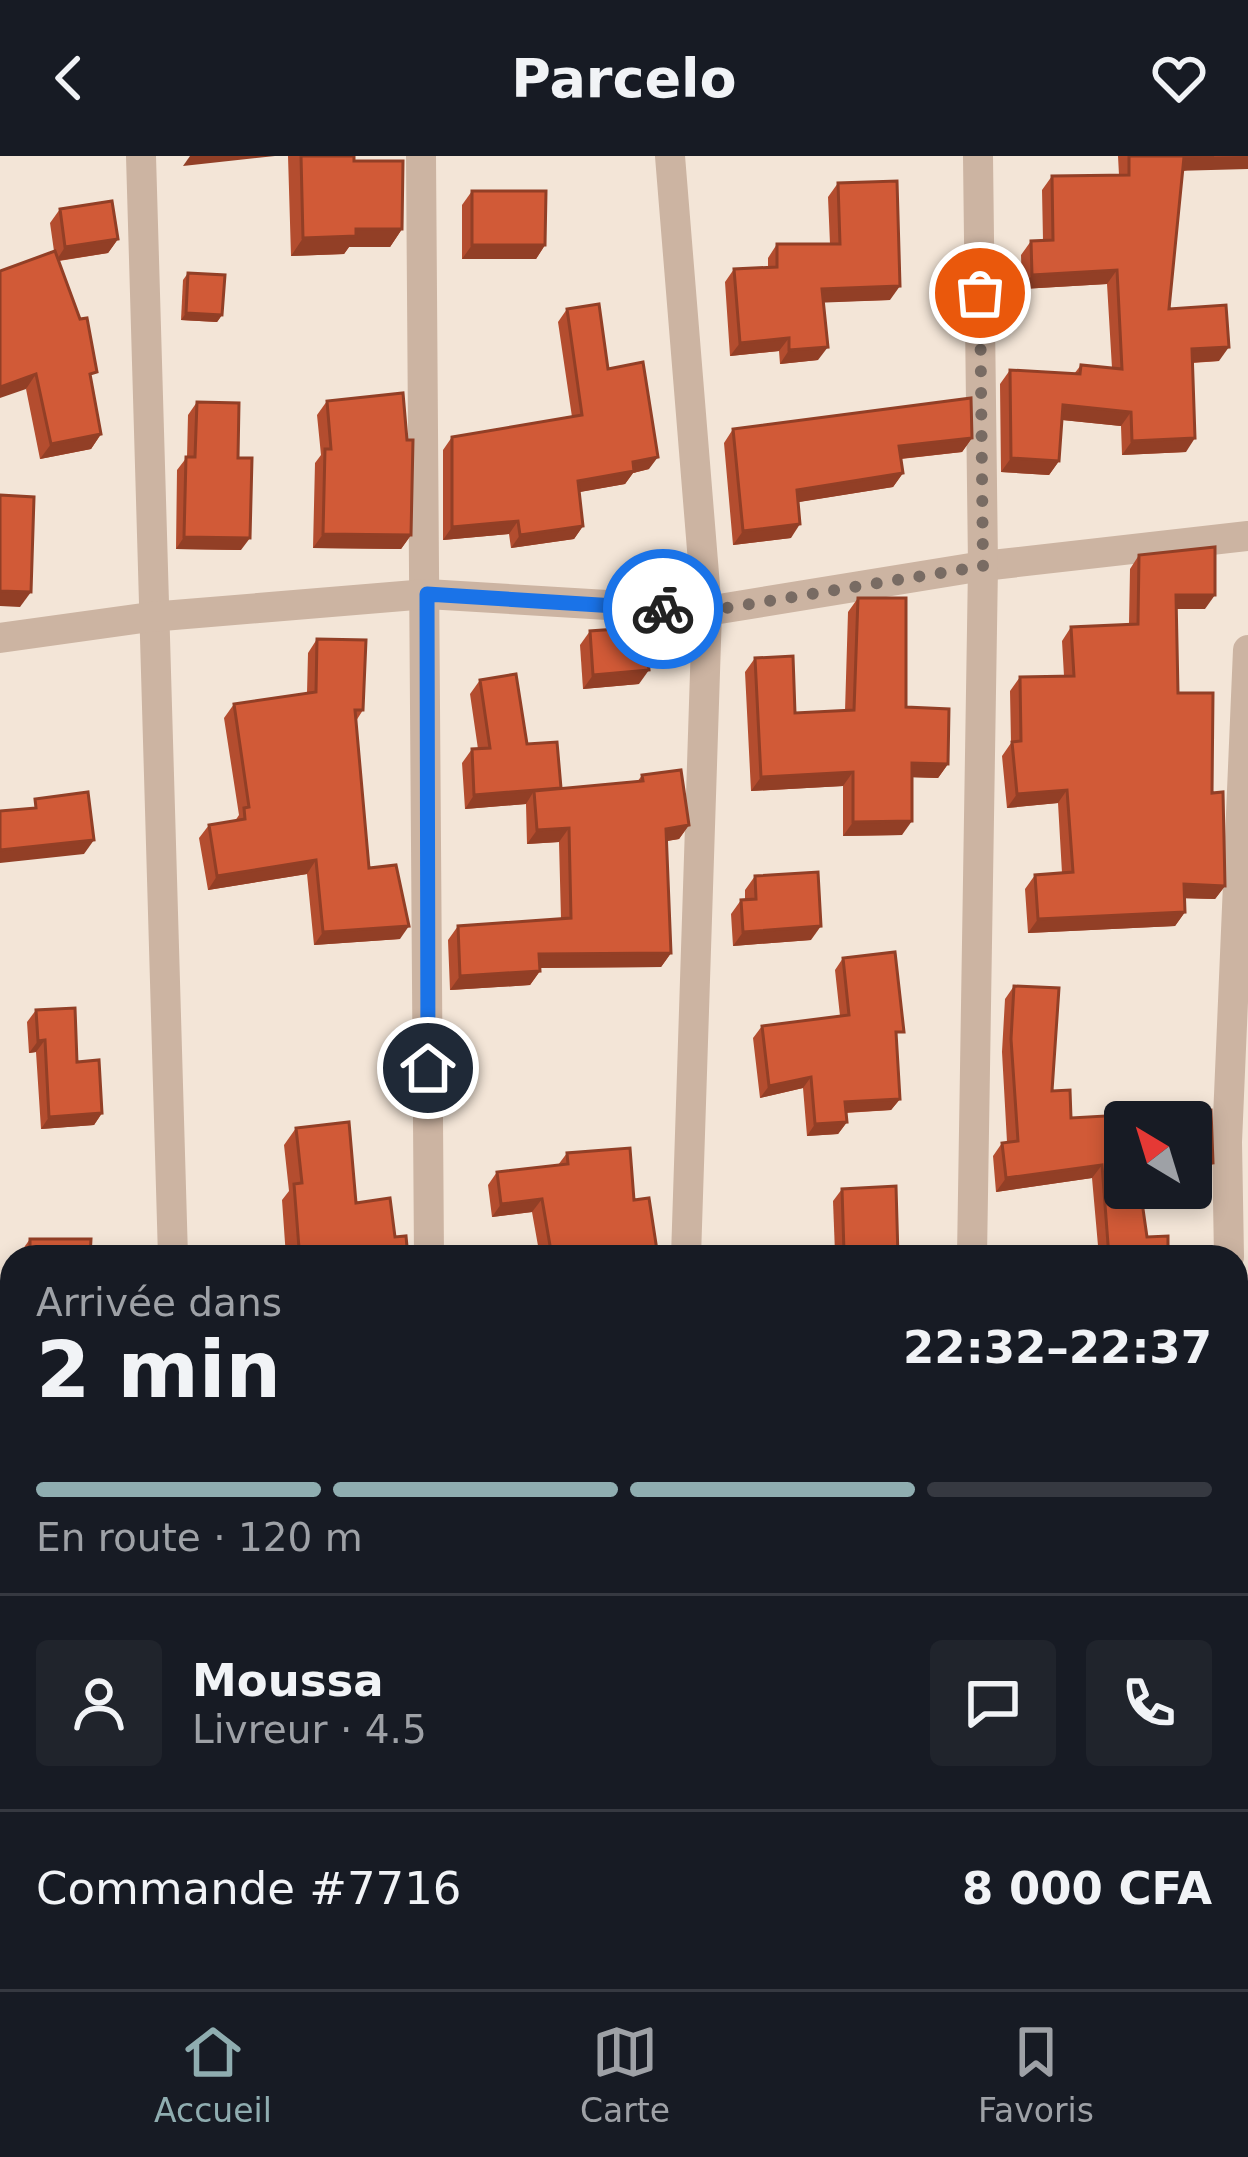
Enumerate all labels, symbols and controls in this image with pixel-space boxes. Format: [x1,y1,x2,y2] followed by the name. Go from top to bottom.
[36,45,102,111] icon: back
[1146,45,1212,111] icon: heart
[511,47,737,110] text: Parcelo
[929,242,1031,344] pin
[947,260,1013,326] icon: bag
[603,549,723,669] courier
[630,576,696,642] icon: bike
[377,1017,479,1119] pin
[395,1035,461,1101] icon: home
[1104,1101,1212,1209] north arrow
[1104,1101,1212,1209] map controls
[36,1280,282,1325] text: Arrivée dans
[903,1321,1212,1374] text: 22:32–22:37
[36,1325,281,1415] text: 2 min
[36,1515,363,1560] text: En route · 120 m
[36,1640,162,1766] button: person
[930,1640,1056,1766] button: chat
[1086,1640,1212,1766] button: phone
[192,1654,384,1707] text: Moussa
[192,1707,427,1752] text: Livreur · 4.5
[36,1862,462,1915] text: Commande #7716
[962,1862,1212,1915] text: 8 000 CFA
[154,2019,272,2130] tab: Accueil
[580,2019,670,2130] tab: Carte
[978,2019,1094,2130] tab: Favoris

